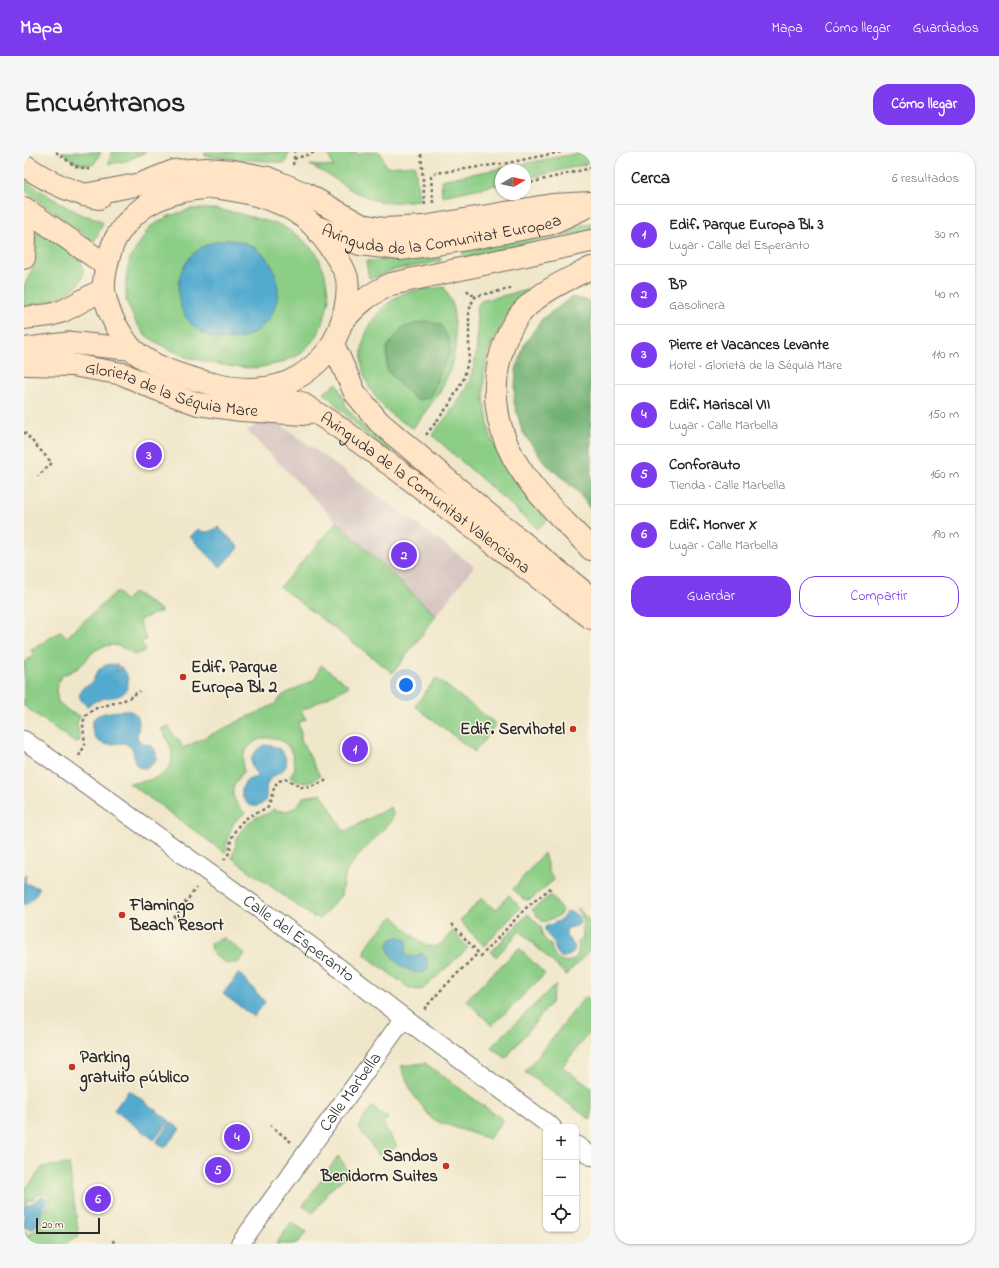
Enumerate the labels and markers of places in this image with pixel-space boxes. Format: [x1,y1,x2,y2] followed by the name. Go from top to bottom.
[136,440,162,470] pin: 3
[391,540,417,570] pin: 2
[191,655,279,700] place label: Edif. Parque Europa Bl. 2
[178,672,188,682] marker: Edif. Parque Europa Bl. 2
[460,717,565,742] place label: Edif. Servihotel
[568,724,578,734] marker: Edif. Servihotel
[342,734,368,764] pin: 1
[129,893,224,938] place label: Flamingo Beach Resort
[117,910,127,920] marker: Flamingo Beach Resort
[79,1045,189,1092] place label: Parking gratuito público
[67,1062,77,1072] marker: Parking gratuito público
[224,1122,250,1152] pin: 4
[320,1144,438,1189] place label: Sandos Benidorm Suites
[205,1155,231,1185] pin: 5
[441,1161,451,1171] marker: Sandos Benidorm Suites
[85,1184,111,1214] pin: 6

